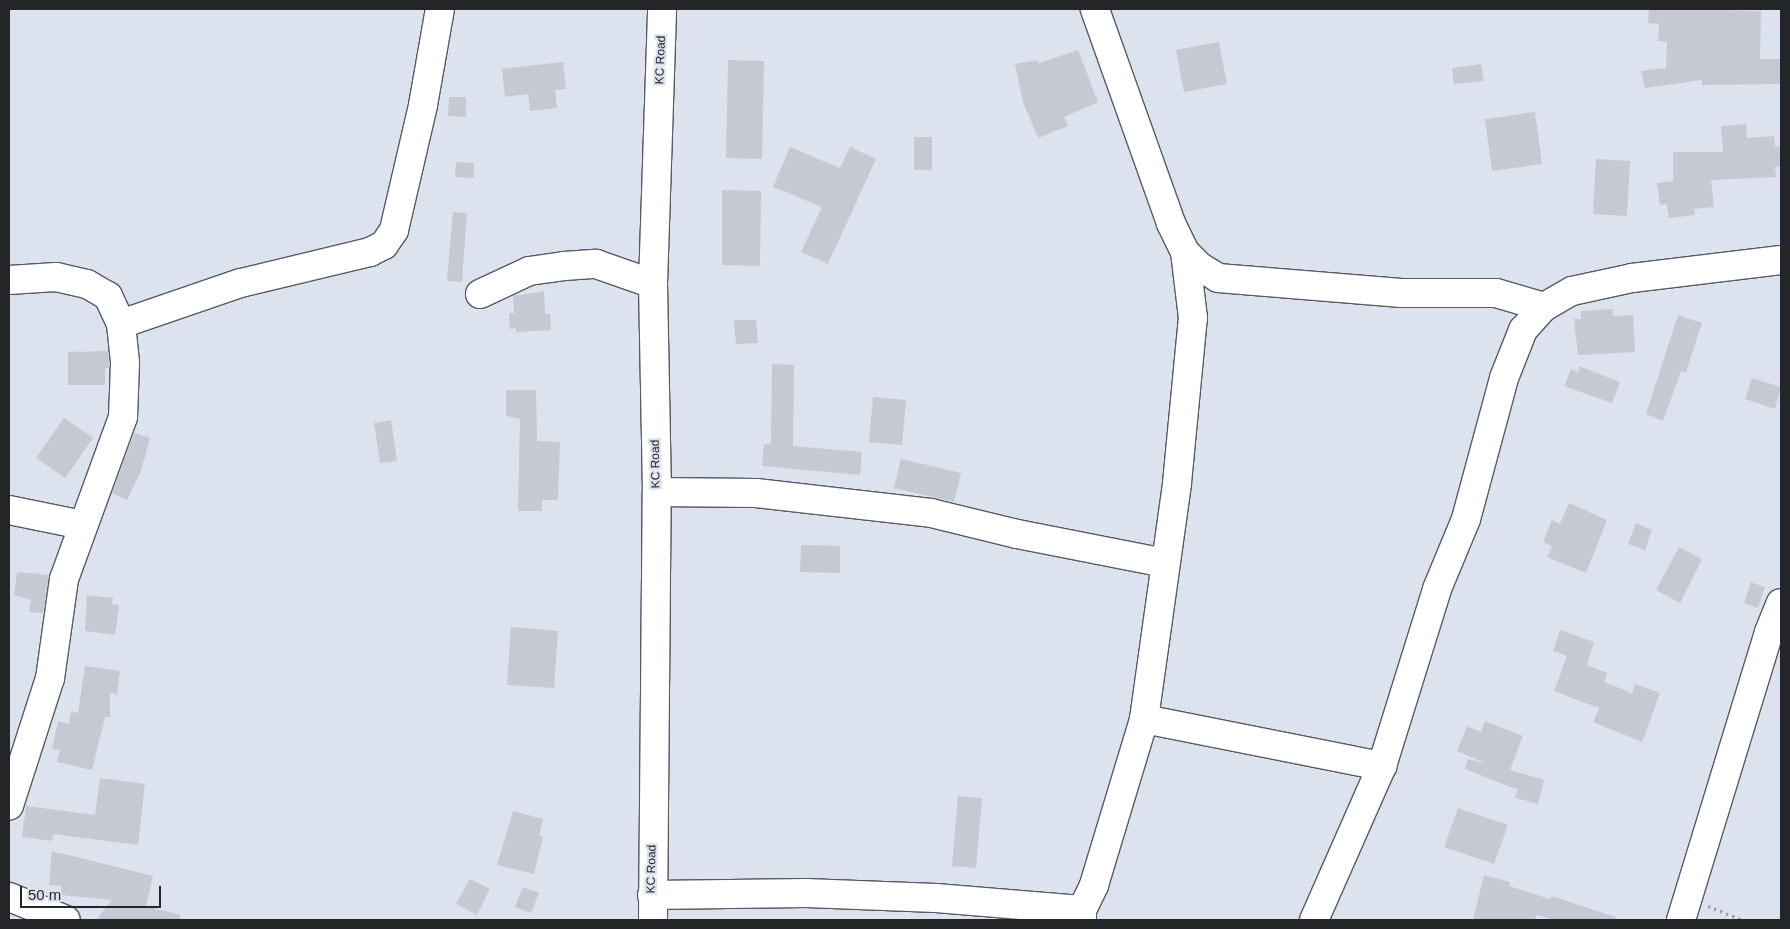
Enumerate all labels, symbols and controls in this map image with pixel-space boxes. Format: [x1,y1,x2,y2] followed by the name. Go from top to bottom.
[653,35,669,85] street label: KC Road
[648,440,664,488] street label: KC Road
[644,845,660,893] street label: KC Road
[22,876,164,908] scale bar
[28,886,61,903] text: 50 m

